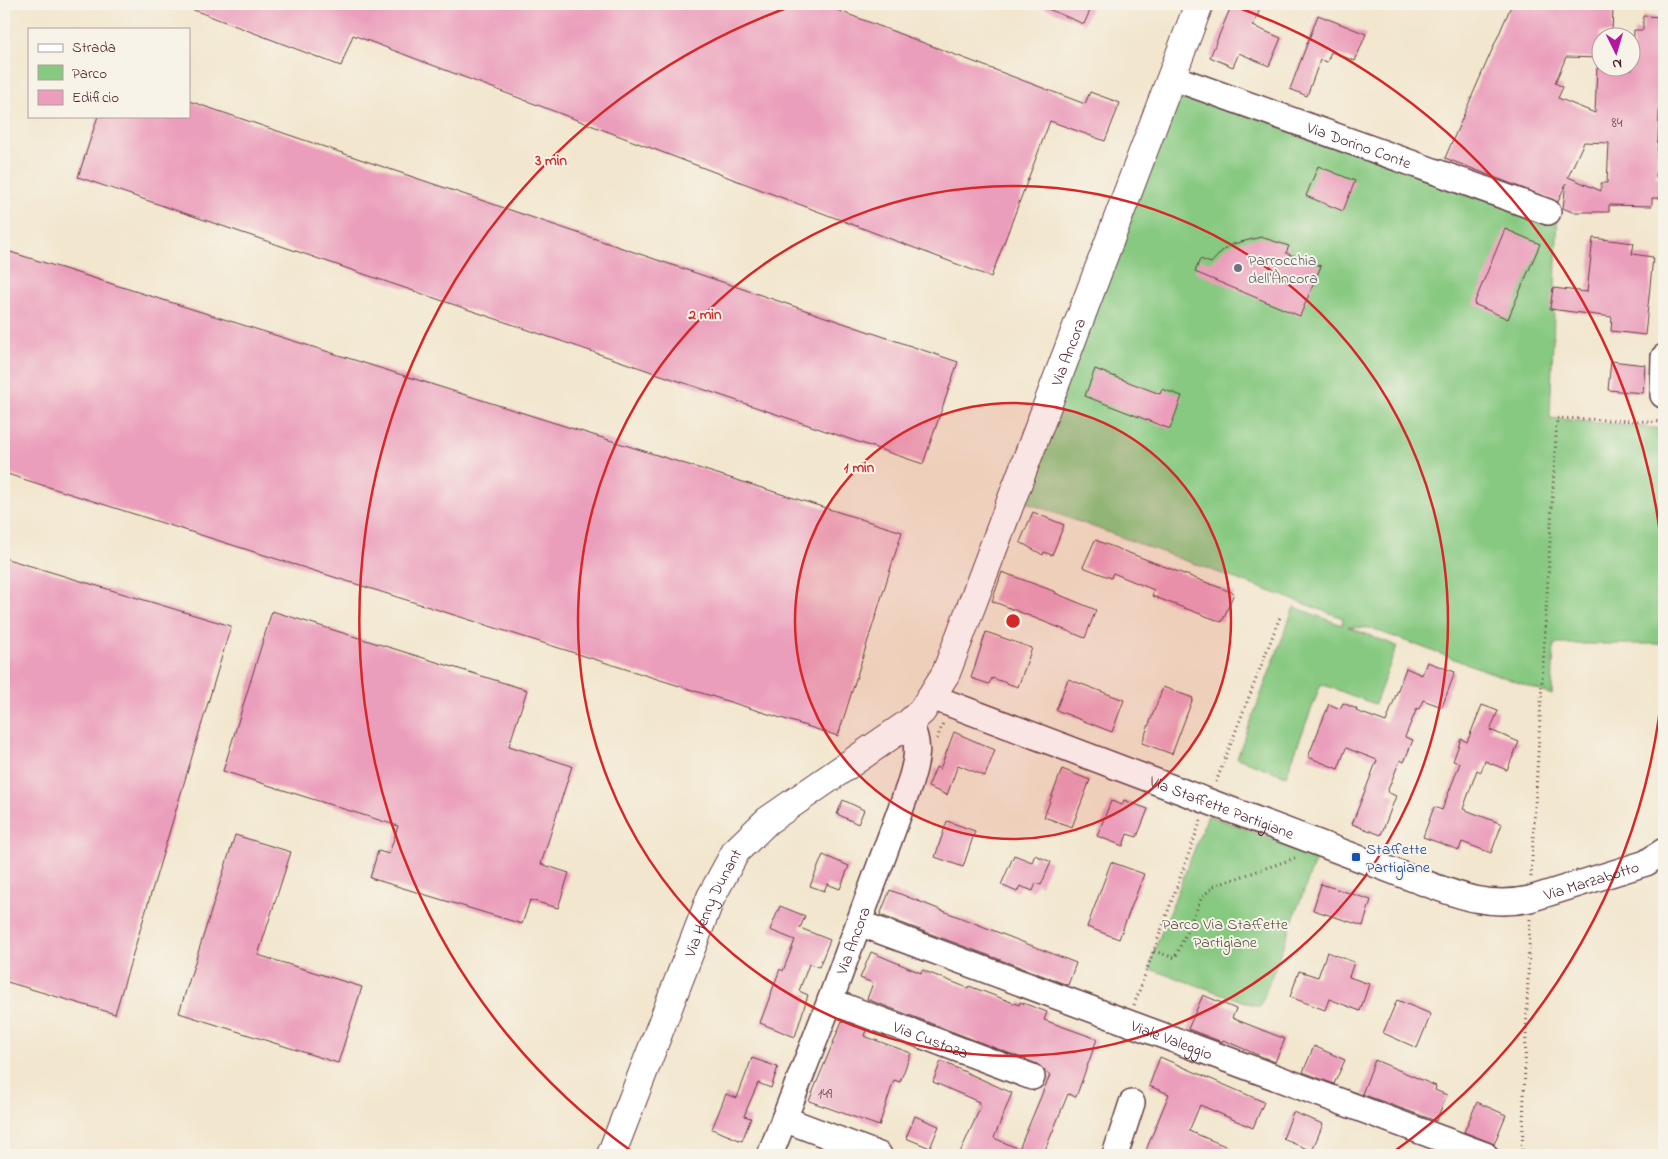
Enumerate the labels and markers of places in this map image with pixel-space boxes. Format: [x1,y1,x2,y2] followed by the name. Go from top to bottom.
[1248,249,1318,291] place label: Parrocchia dell'Àncora
[1232,262,1244,274] marker: Parrocchia dell'Àncora
[1004,612,1022,630] centre of rings
[1366,838,1431,880] place label: Staffette Partigiane
[1350,851,1362,863] marker: Staffette Partigiane

